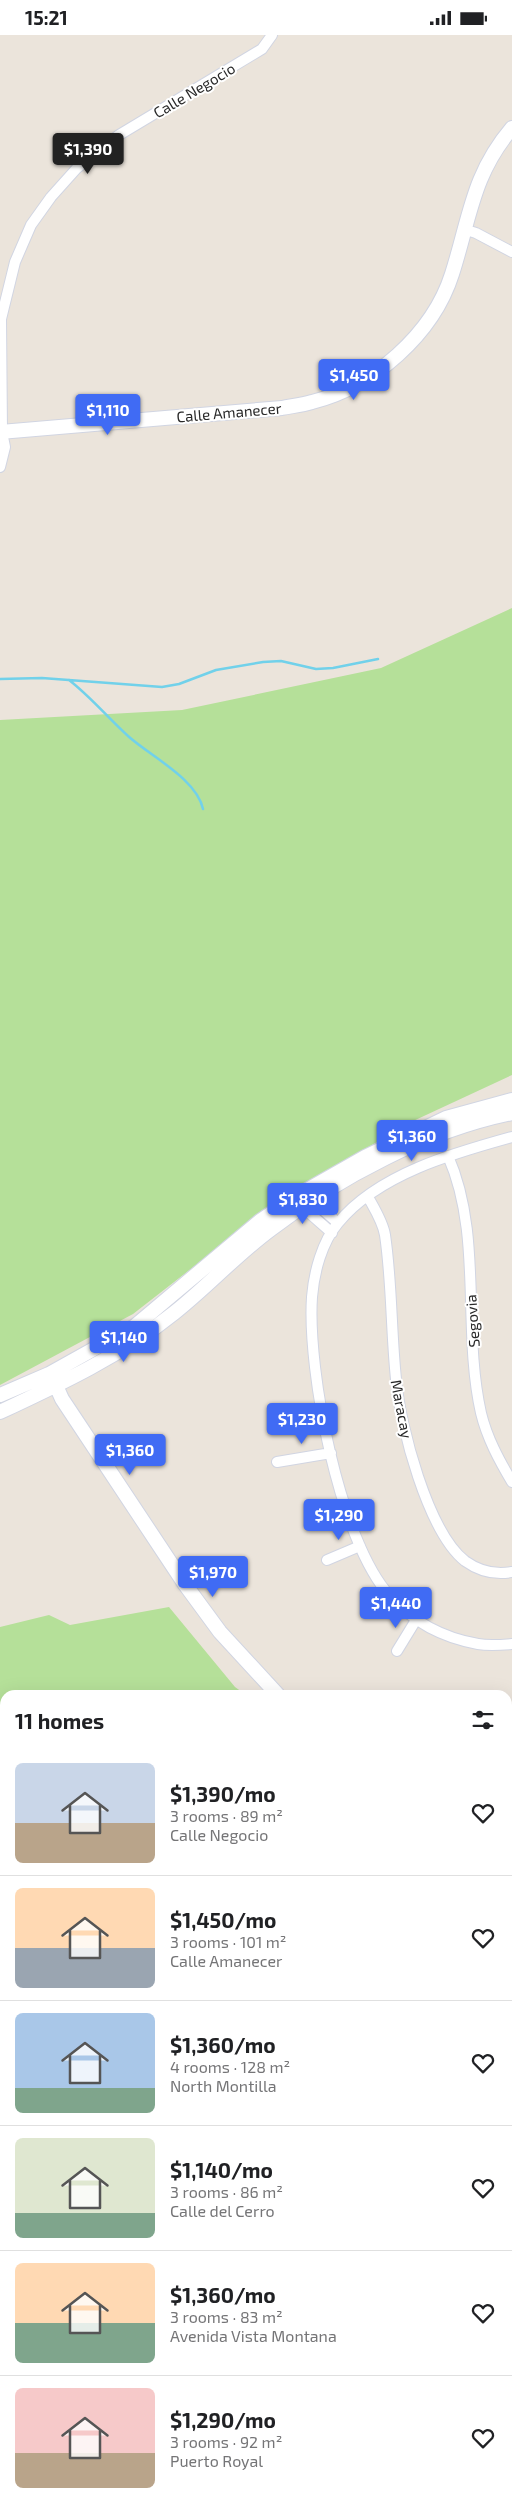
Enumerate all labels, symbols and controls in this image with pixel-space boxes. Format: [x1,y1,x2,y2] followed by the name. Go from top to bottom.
[25,6,68,29] text: 15:21
[150,59,238,121] street label: Calle Negocio
[47,133,129,175] pin: $1,390
[64,139,112,158] text: $1,390
[313,359,395,401] pin: $1,450
[329,365,379,384] text: $1,450
[67,393,149,436] pin: $1,110
[176,398,282,426] street label: Calle Amanecer
[86,400,130,419] text: $1,110
[371,1119,453,1162] pin: $1,360
[388,1126,436,1145] text: $1,360
[262,1183,344,1225] pin: $1,830
[278,1189,328,1208] text: $1,830
[461,1294,483,1348] street label: Segovia
[83,1321,165,1363] pin: $1,140
[101,1327,147,1346] text: $1,140
[388,1378,416,1440] street label: Maracay
[261,1403,343,1445] pin: $1,230
[278,1409,326,1428] text: $1,230
[89,1433,171,1476] pin: $1,360
[106,1440,154,1459] text: $1,360
[298,1499,380,1541] pin: $1,290
[315,1505,363,1524] text: $1,290
[172,1555,254,1598] pin: $1,970
[189,1562,237,1581] text: $1,970
[355,1587,437,1629] pin: $1,440
[371,1593,421,1612] text: $1,440
[469,1706,497,1734] icon: filters
[15,1708,104,1733] text: 11 homes
[170,1781,276,1806] text: $1,390/mo
[55,1783,115,1843] icon: home
[469,1799,497,1827] icon: heart
[170,1806,283,1825] text: 3 rooms · 89 m²
[170,1825,268,1844] text: Calle Negocio
[170,1907,276,1932] text: $1,450/mo
[55,1908,115,1968] icon: home
[469,1924,497,1952] icon: heart
[170,1932,287,1951] text: 3 rooms · 101 m²
[170,1951,283,1970] text: Calle Amanecer
[170,2032,276,2057] text: $1,360/mo
[55,2033,115,2093] icon: home
[469,2049,497,2077] icon: heart
[170,2057,290,2076] text: 4 rooms · 128 m²
[170,2076,277,2095] text: North Montilla
[170,2157,273,2182] text: $1,140/mo
[55,2158,115,2218] icon: home
[469,2174,497,2202] icon: heart
[170,2182,283,2201] text: 3 rooms · 86 m²
[170,2201,275,2220] text: Calle del Cerro
[170,2282,276,2307] text: $1,360/mo
[55,2283,115,2343] icon: home
[469,2299,497,2327] icon: heart
[170,2307,283,2326] text: 3 rooms · 83 m²
[170,2326,337,2345] text: Avenida Vista Montana
[170,2407,276,2432] text: $1,290/mo
[55,2408,115,2468] icon: home
[469,2424,497,2452] icon: heart
[170,2432,282,2451] text: 3 rooms · 92 m²
[170,2451,263,2470] text: Puerto Royal

